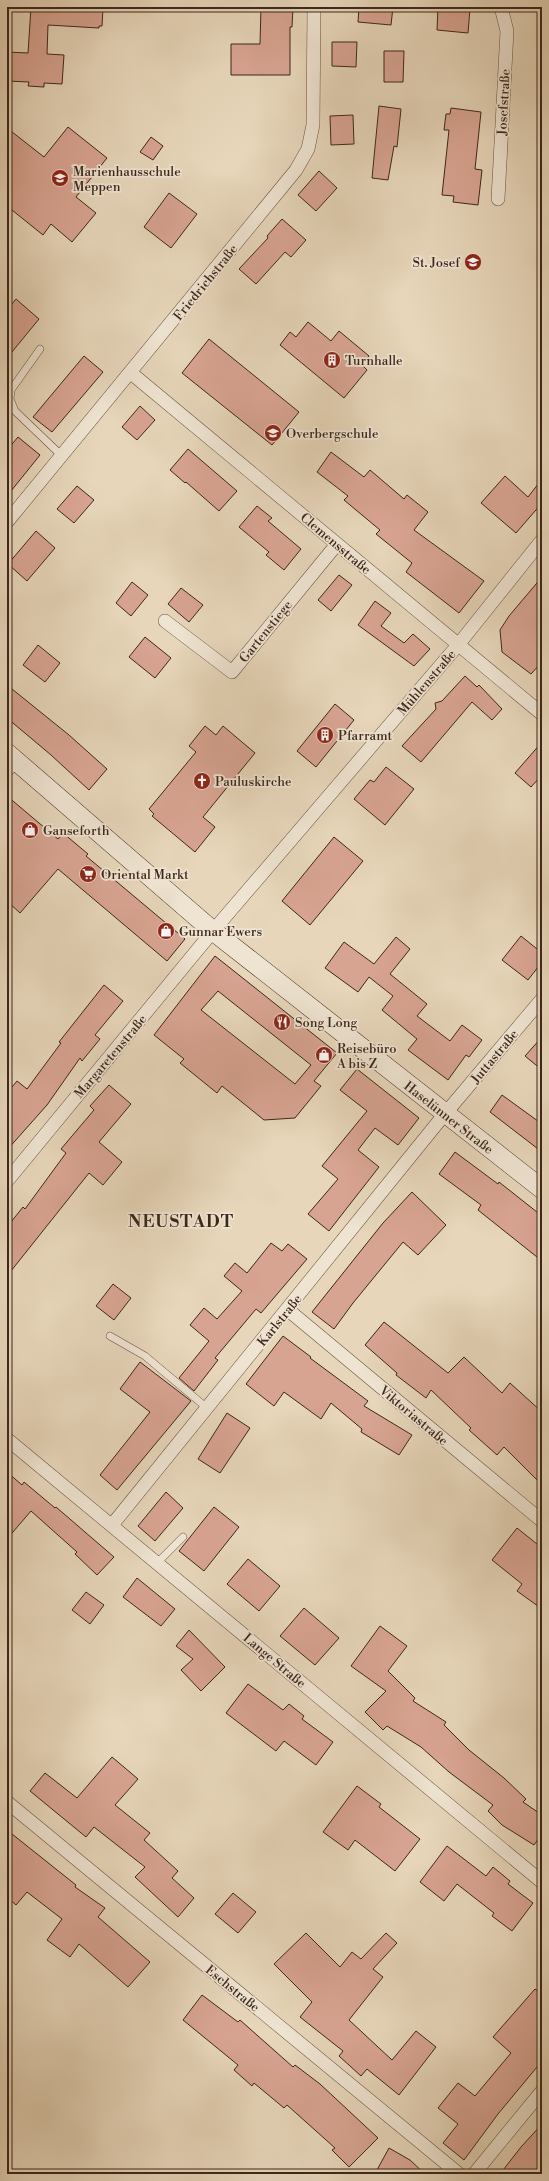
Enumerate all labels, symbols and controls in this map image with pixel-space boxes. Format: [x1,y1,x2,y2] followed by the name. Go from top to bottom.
[494,68,514,137] street label: Josefstraße
[73,164,181,195] place label: Marienhausschule Meppen
[50,168,70,188] school or university icon: Marienhausschule Meppen
[170,241,242,324] street label: Friedrichstraße
[463,252,483,272] school or university icon: St. Josef
[412,255,461,271] place label: St. Josef
[322,350,342,370] building icon: Turnhalle
[345,353,403,369] place label: Turnhalle
[263,423,283,443] school or university icon: Overbergschule
[286,426,379,442] place label: Overbergschule
[297,510,374,578] street label: Clemensstraße
[236,597,296,666] street label: Gartenstiege
[394,646,460,719] street label: Mühlenstraße
[315,725,335,745] building icon: Pfarramt
[338,728,393,744] place label: Pfarramt
[192,771,212,791] church icon: Pauluskirche
[215,774,292,790] place label: Pauluskirche
[20,820,40,840] shop icon: Ganseforth
[43,823,110,839] place label: Ganseforth
[78,864,98,884] supermarket icon: Oriental Markt
[101,867,189,883] place label: Oriental Markt
[156,921,176,941] shop icon: Gunnar Ewers
[179,924,262,940] place label: Gunnar Ewers
[71,1011,151,1102] street label: Margaretenstraße
[272,1012,292,1032] restaurant icon: Song Long
[295,1015,358,1031] place label: Song Long
[467,1026,522,1088] street label: Juttastraße
[336,1041,397,1072] place label: Reisebüro A bis Z
[314,1045,334,1065] shop icon: Reisebüro A bis Z
[401,1078,497,1158] street label: Haselünner Straße
[128,1211,234,1233] district label: NEUSTADT
[254,1291,306,1350] street label: Karlstraße
[375,1382,451,1449] street label: Viktoriastraße
[240,1630,309,1692] street label: Lange Straße
[202,1962,263,2016] street label: Eschstraße

